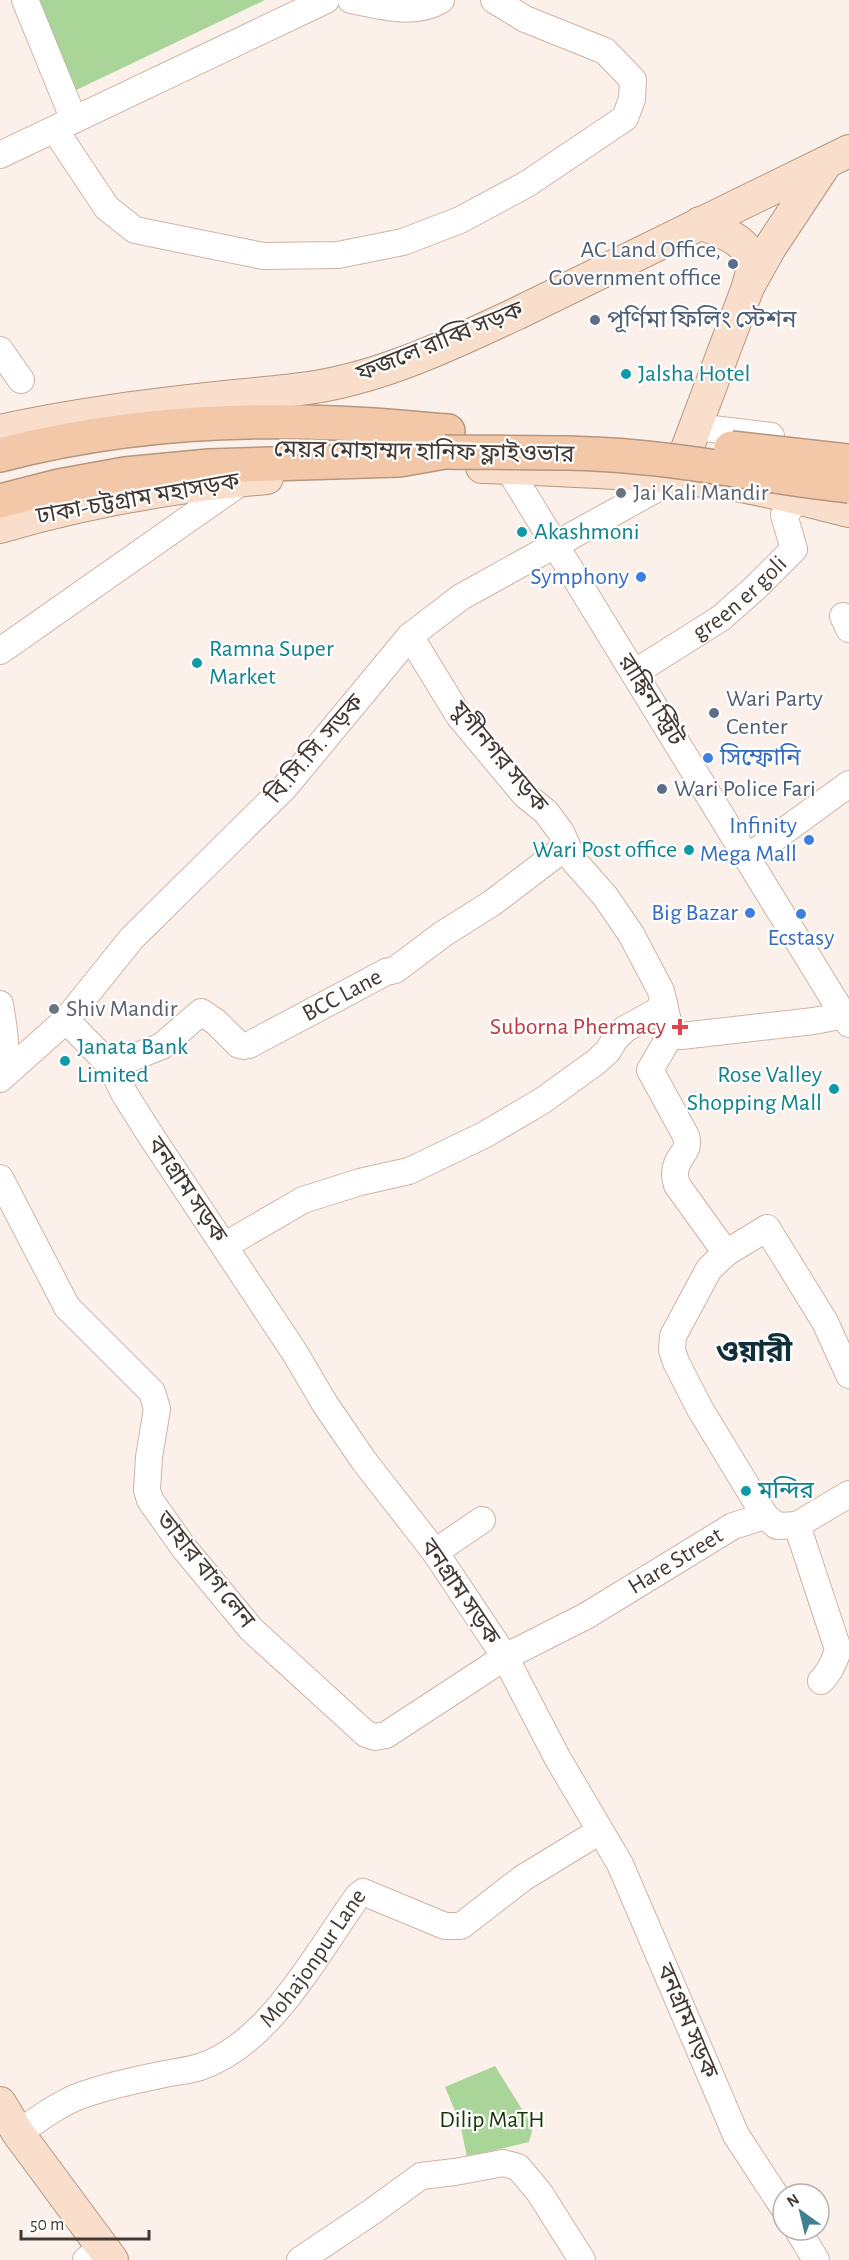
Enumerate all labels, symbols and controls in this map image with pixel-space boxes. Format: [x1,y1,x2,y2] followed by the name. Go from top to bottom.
[548,238,721,290] place label: AC Land Office, Government office
[726,257,740,271] marker: AC Land Office, Government office
[351,295,527,387] street label: ফজলে রাব্বি সড়ক
[607,304,797,333] place label: পূর্ণিমা ফিলিং স্টেশন
[588,313,602,327] marker: পূর্ণিমা ফিলিং স্টেশন
[638,362,750,386] place label: Jalsha Hotel
[619,367,633,381] marker: Jalsha Hotel
[273,434,575,467] street label: মেয়র মোহাম্মদ হানিফ ফ্লাইওভার
[33,466,242,529] street label: ঢাকা-চট্টগ্রাম মহাসড়ক
[633,481,769,505] place label: Jai Kali Mandir
[614,486,628,500] marker: Jai Kali Mandir
[534,520,639,544] place label: Akashmoni
[515,525,529,539] marker: Akashmoni
[688,551,792,645] street label: green er goli
[530,565,629,589] place label: Symphony
[634,570,648,584] marker: Symphony
[209,637,334,689] place label: Ramna Super Market
[613,648,691,751] street label: রাঙ্কিন স্ট্রিট
[190,656,204,670] marker: Ramna Super Market
[726,687,823,739] place label: Wari Party Center
[259,688,369,809] street label: বি.সি.সি. সড়ক
[445,694,555,818] street label: যুগীনগর সড়ক
[707,706,721,720] marker: Wari Party Center
[719,743,801,770] place label: সিম্ফোনি
[701,751,715,765] marker: সিম্ফোনি
[674,777,816,801] place label: Wari Police Fari
[655,782,669,796] marker: Wari Police Fari
[700,814,797,866] place label: Infinity Mega Mall
[802,833,816,847] marker: Infinity Mega Mall
[533,838,677,862] place label: Wari Post office
[682,843,696,857] marker: Wari Post office
[651,901,738,925] place label: Big Bazar
[743,906,757,920] marker: Big Bazar
[794,907,808,921] marker: Ecstasy
[768,926,834,950] place label: Ecstasy
[299,964,386,1026] street label: BCC Lane
[66,997,178,1021] place label: Shiv Mandir
[47,1002,61,1016] marker: Shiv Mandir
[490,1015,666,1039] place label: Suborna Phermacy
[671,1018,689,1036] marker: Suborna Phermacy
[77,1035,188,1087] place label: Janata Bank Limited
[58,1054,72,1068] marker: Janata Bank Limited
[687,1063,822,1115] place label: Rose Valley Shopping Mall
[827,1082,841,1096] marker: Rose Valley Shopping Mall
[142,1132,231,1248] street label: বনগ্রাম সড়ক
[716,1333,793,1367] district label: ওয়ারী
[757,1476,815,1503] place label: মন্দির
[739,1484,753,1498] marker: মন্দির
[150,1507,259,1633] street label: তাহার বাগ লেন
[624,1523,727,1599] street label: Hare Street
[415,1534,504,1650] street label: বনগ্রাম সড়ক
[255,1885,371,2032] street label: Mohajonpur Lane
[652,1959,722,2082] street label: বনগ্রাম সড়ক
[439,2108,545,2132] park label: Dilip MaTH
[771,2182,831,2242] north arrow
[784,2191,802,2210] text: N
[21,2203,148,2241] scale bar
[30,2216,64,2234] text: 50 m

